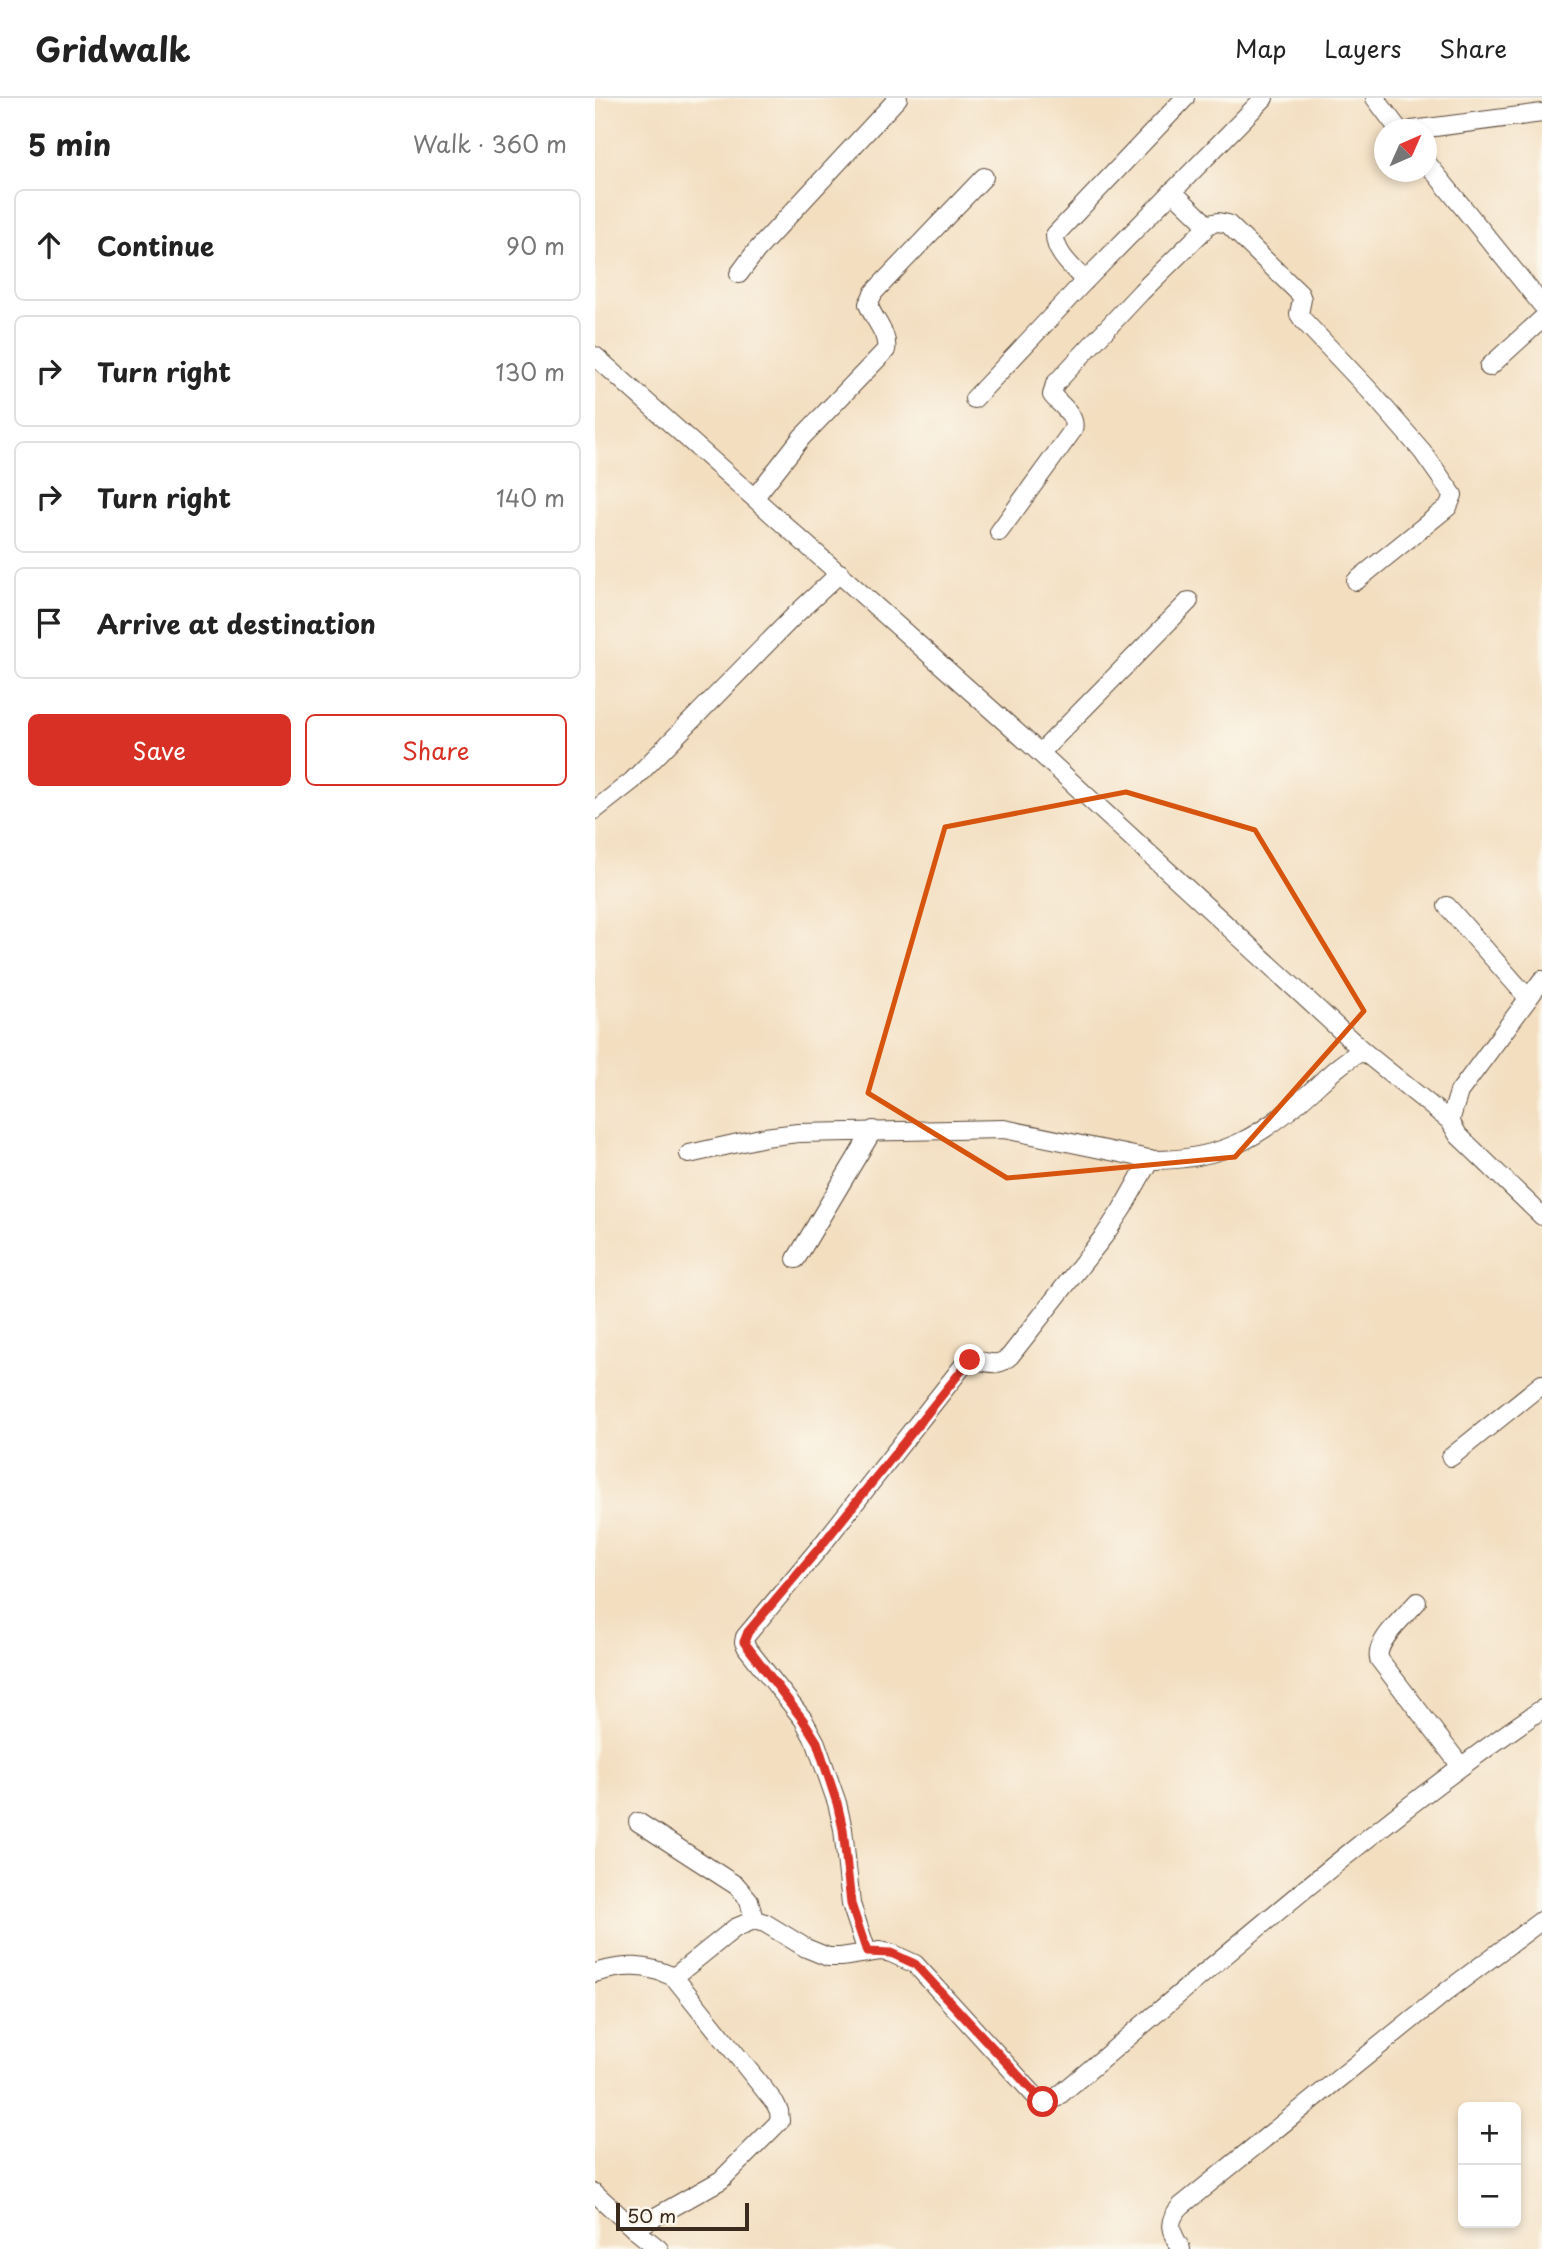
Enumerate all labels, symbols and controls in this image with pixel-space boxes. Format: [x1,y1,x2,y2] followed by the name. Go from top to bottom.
[35,23,191,73] text: Gridwalk
[1235,30,1286,66] text: Map
[1324,30,1401,66] text: Layers
[1439,30,1507,66] text: Share
[1374,119,1437,182] north arrow
[28,121,111,166] text: 5 min
[413,126,567,161] text: Walk · 360 m
[30,226,68,264] icon: ahead
[97,226,214,265] text: Continue
[506,228,565,263] text: 90 m
[30,352,68,390] icon: right
[97,352,231,391] text: Turn right
[495,354,565,389] text: 130 m
[30,478,68,516] icon: right
[97,478,231,517] text: Turn right
[496,480,565,515] text: 140 m
[30,604,68,642] icon: arrive
[97,604,376,643] text: Arrive at destination
[28,714,291,786] button: Save
[305,714,567,786] button: Share
[954,1344,985,1375] route end
[1027,2086,1058,2117] route start
[1458,2102,1521,2228] map controls
[1458,2102,1521,2165] button: +
[1458,2165,1521,2228] button: −
[616,2200,749,2232] scale bar
[627,2201,676,2229] text: 50 m

